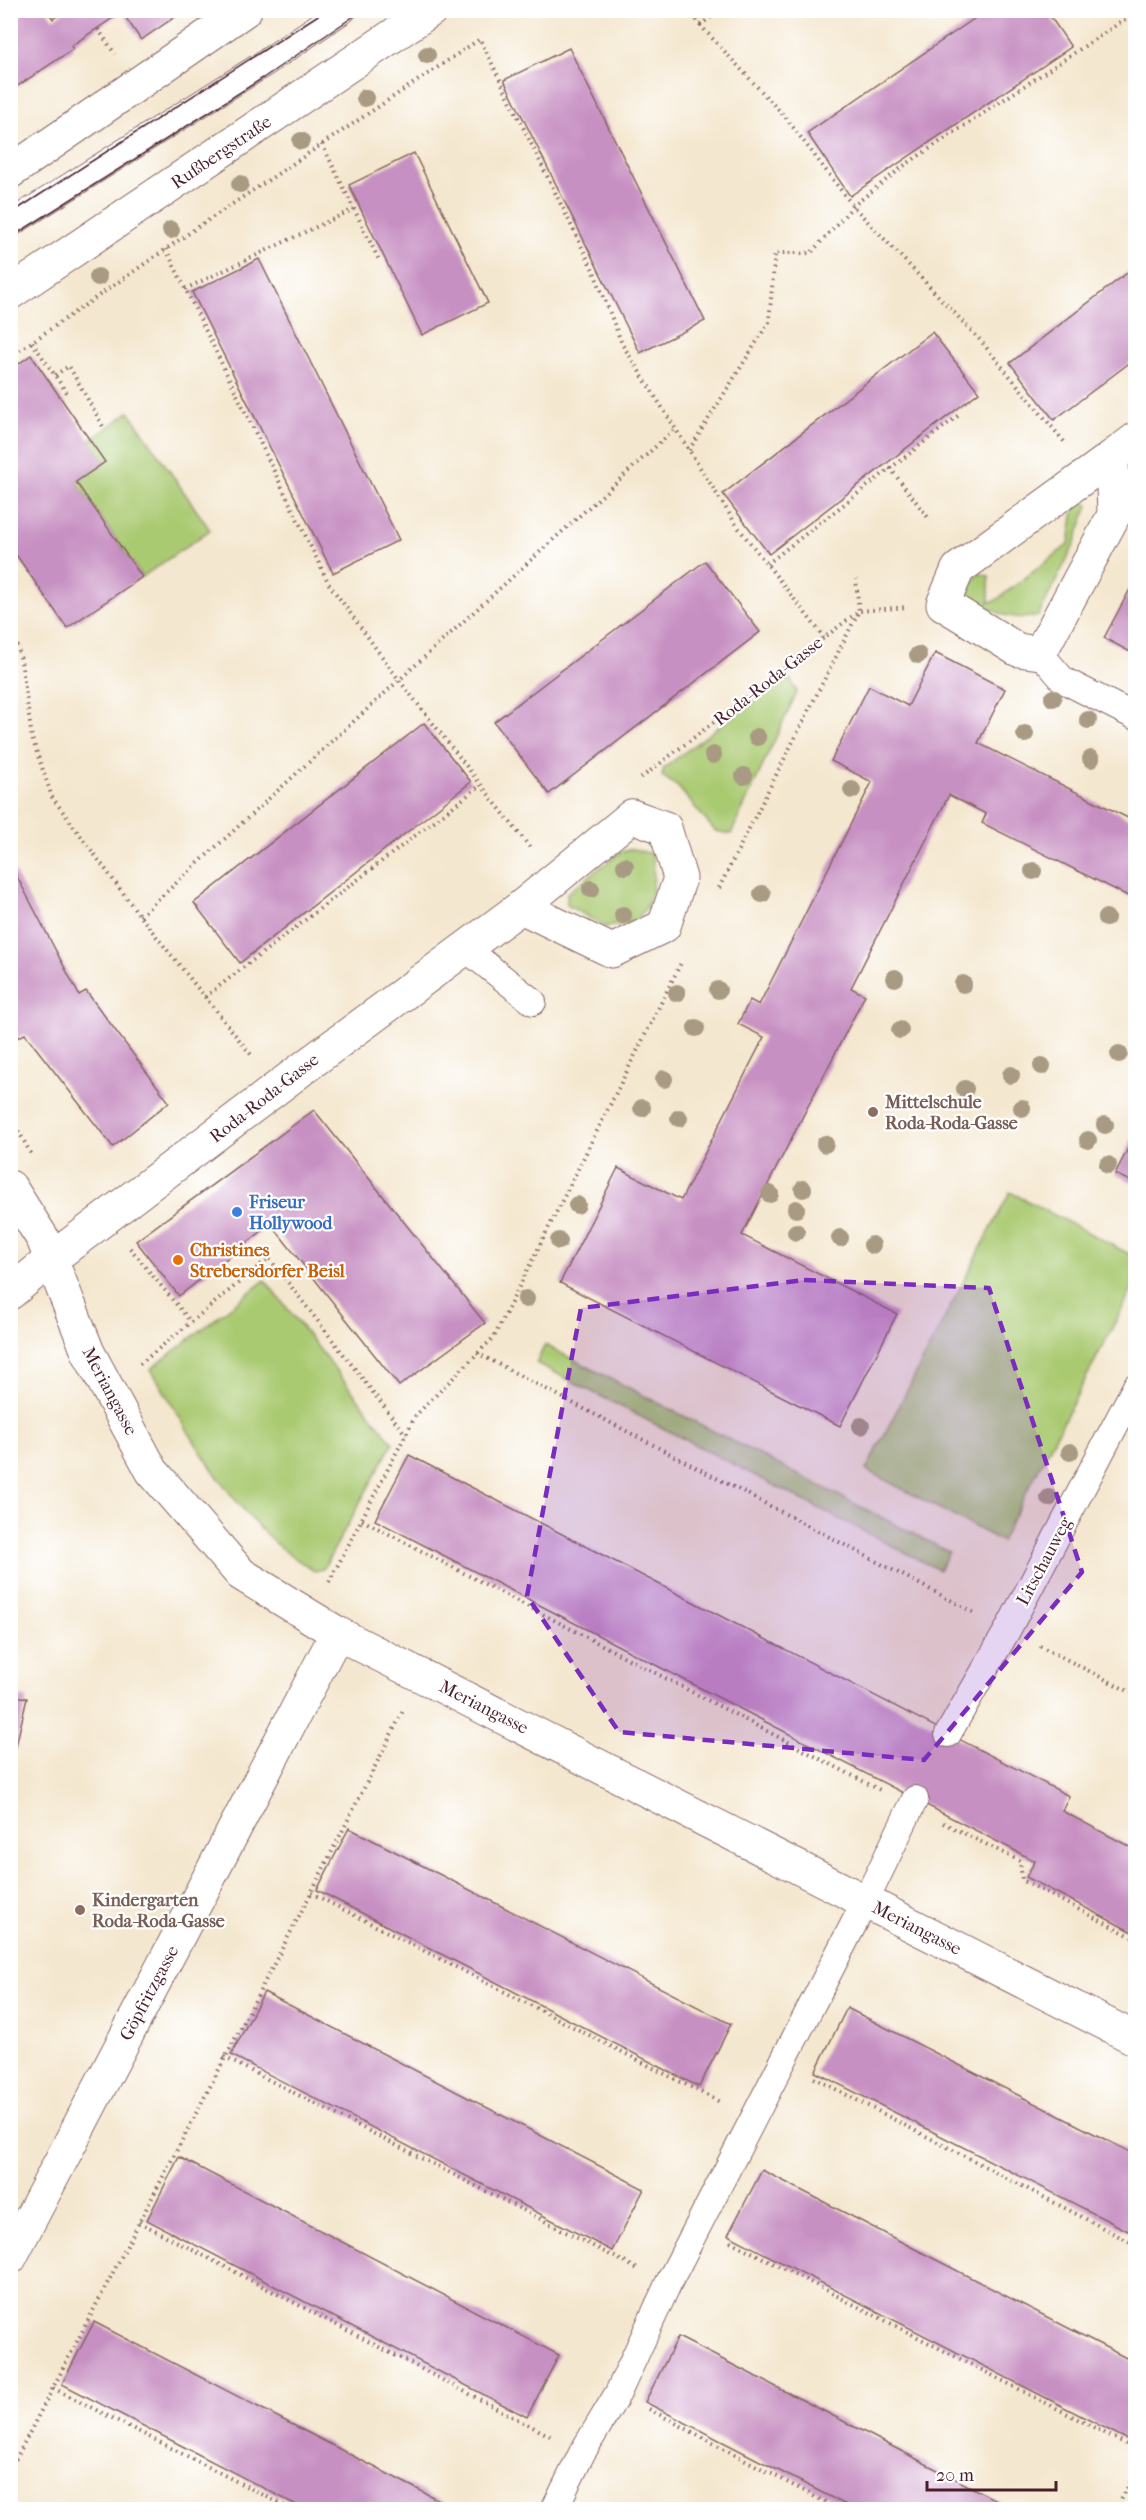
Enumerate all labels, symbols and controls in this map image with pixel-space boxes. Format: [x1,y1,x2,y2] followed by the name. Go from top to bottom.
[167,111,275,194] street label: Rußbergstraße
[710,632,827,731] street label: Roda-Roda-Gasse
[206,1049,323,1148] street label: Roda-Roda-Gasse
[884,1092,1018,1134] place label: Mittelschule Roda-Roda-Gasse
[866,1105,880,1119] marker: Mittelschule Roda-Roda-Gasse
[248,1192,333,1234] place label: Friseur Hollywood
[230,1205,244,1219] marker: Friseur Hollywood
[190,1240,346,1282] place label: Christines Strebersdorfer Beisl
[171,1253,185,1267] marker: Christines Strebersdorfer Beisl
[78,1343,142,1439] street label: Meriangasse
[1012,1513,1077,1609] street label: Litschauweg
[436,1676,532,1739] street label: Meriangasse
[92,1890,225,1932] place label: Kindergarten Roda-Roda-Gasse
[869,1897,965,1960] street label: Meriangasse
[73,1903,87,1917] marker: Kindergarten Roda-Roda-Gasse
[116,1942,183,2044] street label: Göpfritzgasse
[927,2454,1056,2492] scale bar
[936,2465,974,2486] text: 20 m

